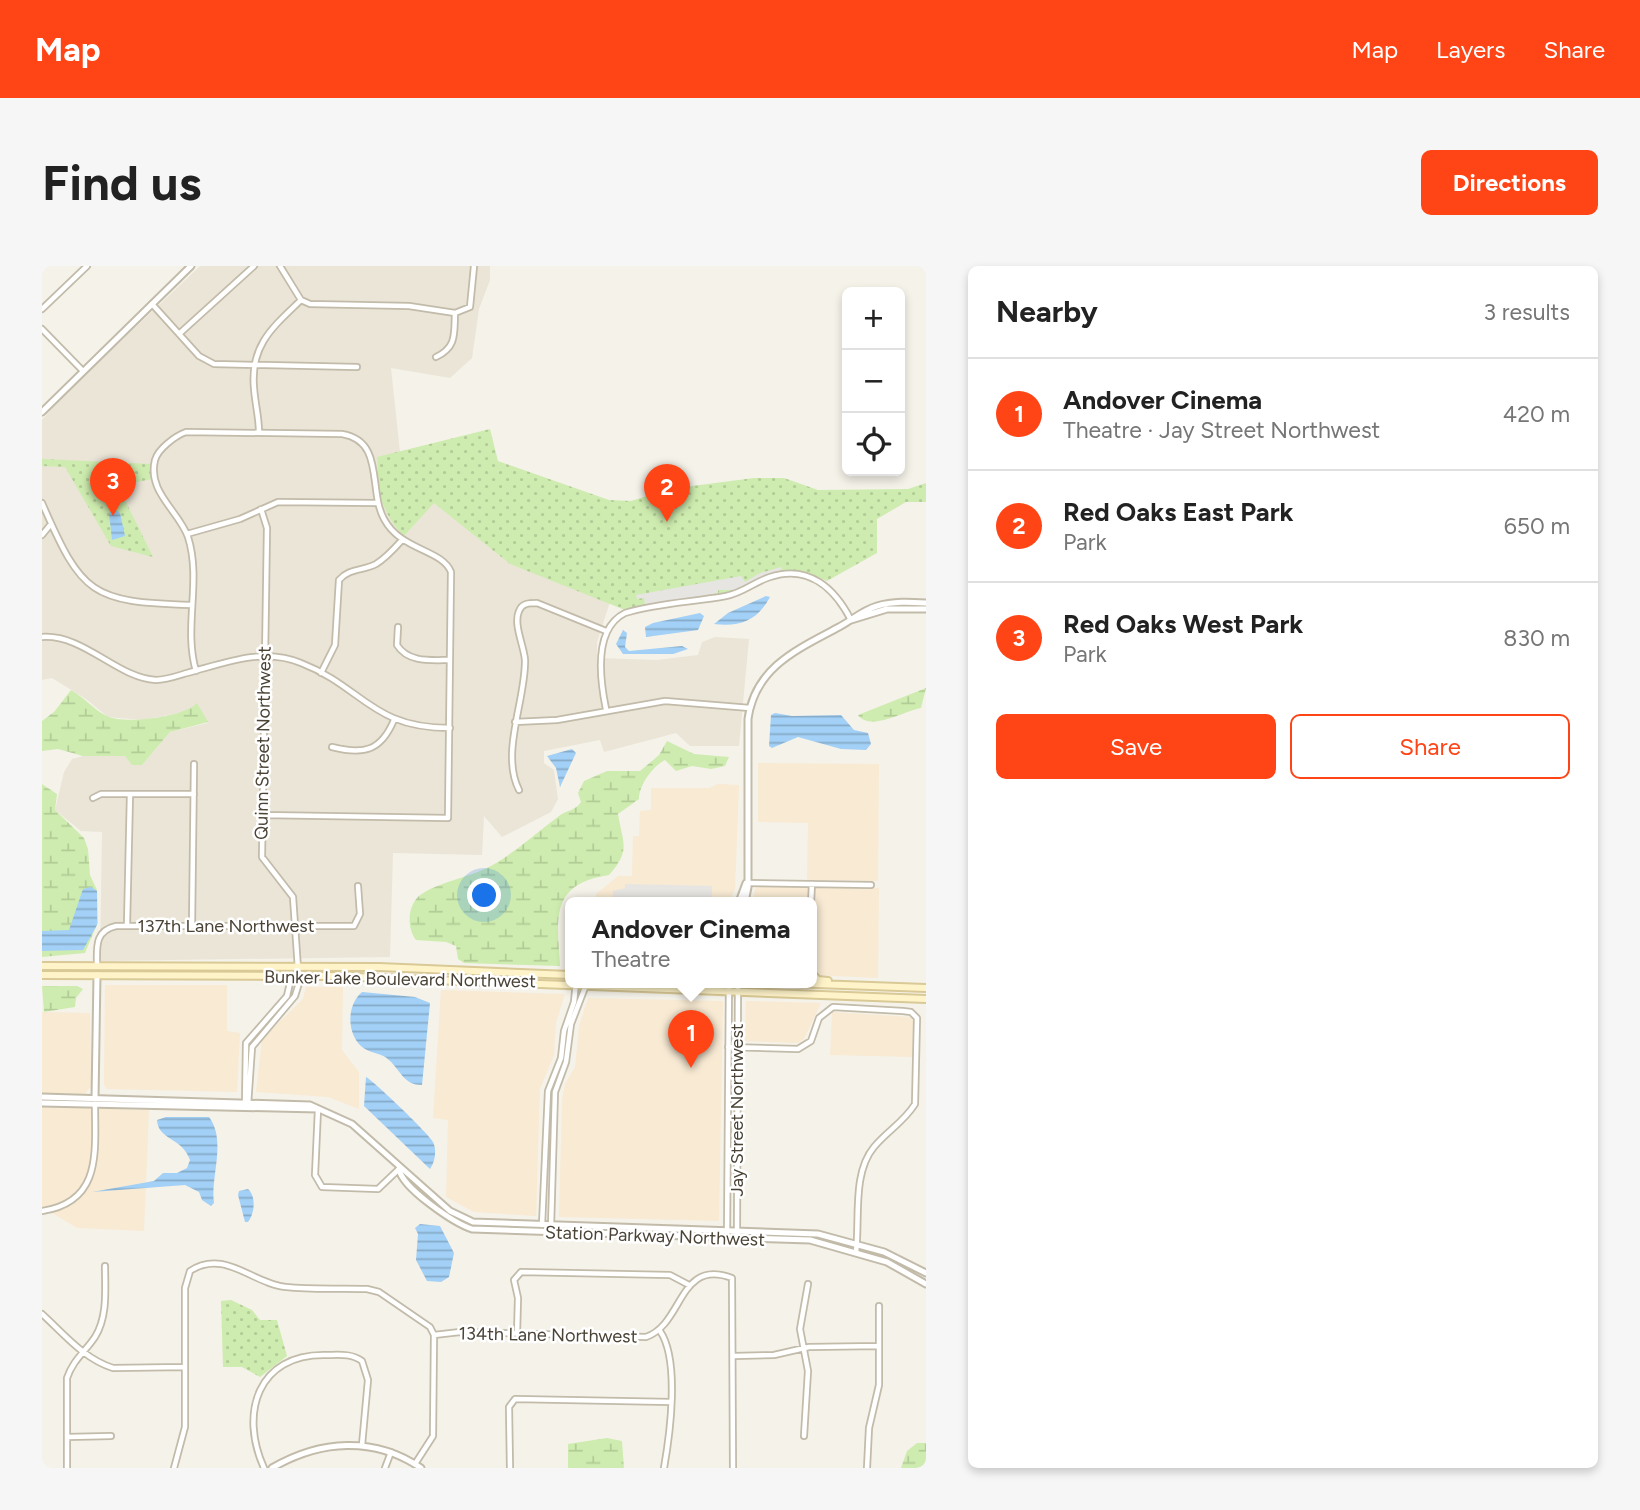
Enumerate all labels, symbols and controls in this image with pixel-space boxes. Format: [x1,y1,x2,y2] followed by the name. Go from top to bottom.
[35,30,101,69] text: Map
[1351,35,1398,64] text: Map
[1436,35,1505,64] text: Layers
[1543,35,1605,64] text: Share
[1421,150,1598,215] button: Directions
[42,153,201,212] text: Find us
[842,287,905,476] map controls
[842,287,905,350] button: +
[996,293,1098,330] text: Nearby
[1483,298,1570,326] text: 3 results
[842,350,905,413] button: −
[1063,384,1262,416] text: Andover Cinema
[1014,400,1024,428] text: 1
[1503,400,1570,428] text: 420 m
[842,413,905,476] button: locate
[1063,416,1380,444] text: Theatre · Jay Street Northwest
[90,458,136,516] pin: 3
[644,464,690,522] pin: 2
[1063,496,1294,528] text: Red Oaks East Park
[1012,512,1026,540] text: 2
[1504,512,1570,540] text: 650 m
[1063,528,1107,556] text: Park
[1063,608,1303,640] text: Red Oaks West Park
[1013,624,1025,652] text: 3
[1503,624,1570,652] text: 830 m
[1063,640,1107,668] text: Park
[250,646,276,840] street label: Quinn Street Northwest
[996,714,1276,779] button: Save
[1290,714,1570,779] button: Share
[467,878,501,912] your location
[565,897,817,988] popup
[591,913,791,945] text: Andover Cinema
[137,915,315,937] street label: 137th Lane Northwest
[591,945,670,973] text: Theatre
[264,966,536,992] street label: Bunker Lake Boulevard Northwest
[668,1010,714,1068] pin: 1
[726,1023,748,1197] street label: Jay Street Northwest
[545,1221,766,1251] street label: Station Parkway Northwest
[458,1322,638,1348] street label: 134th Lane Northwest

